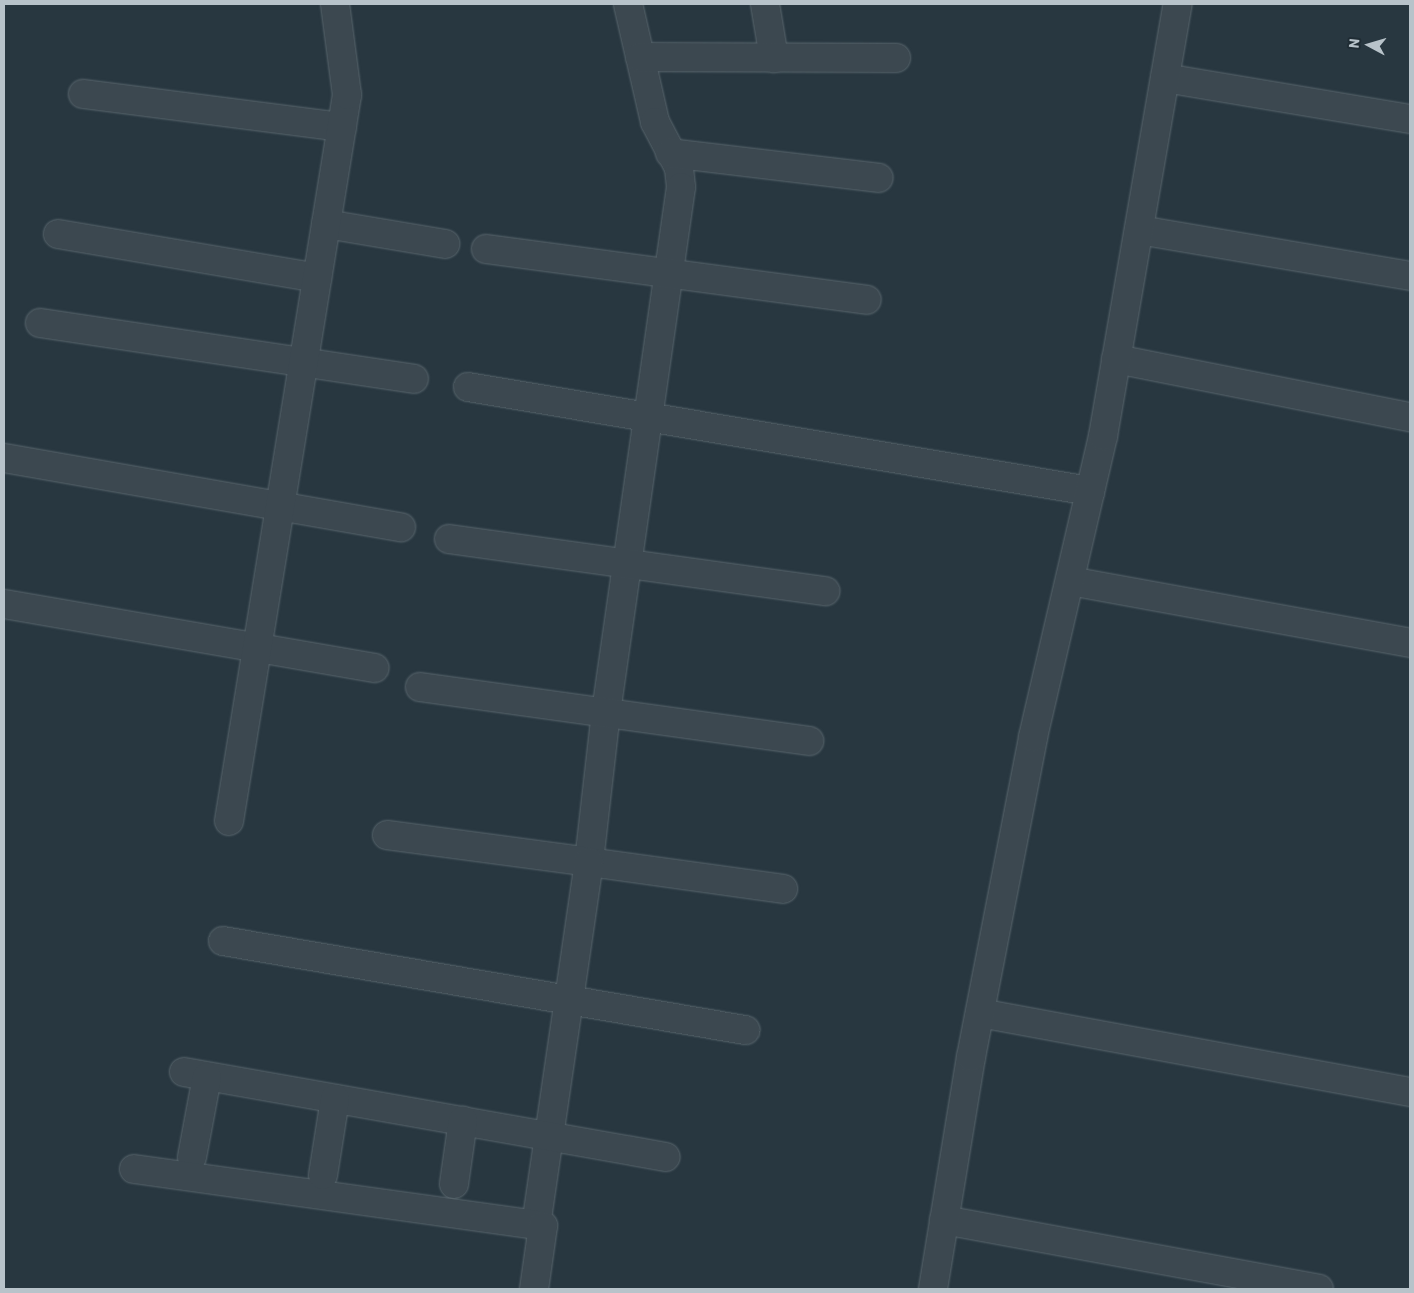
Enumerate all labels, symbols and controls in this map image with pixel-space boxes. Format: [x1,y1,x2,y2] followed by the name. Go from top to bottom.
[1344,20,1394,70] north arrow
[1345,38,1363,49] text: N

